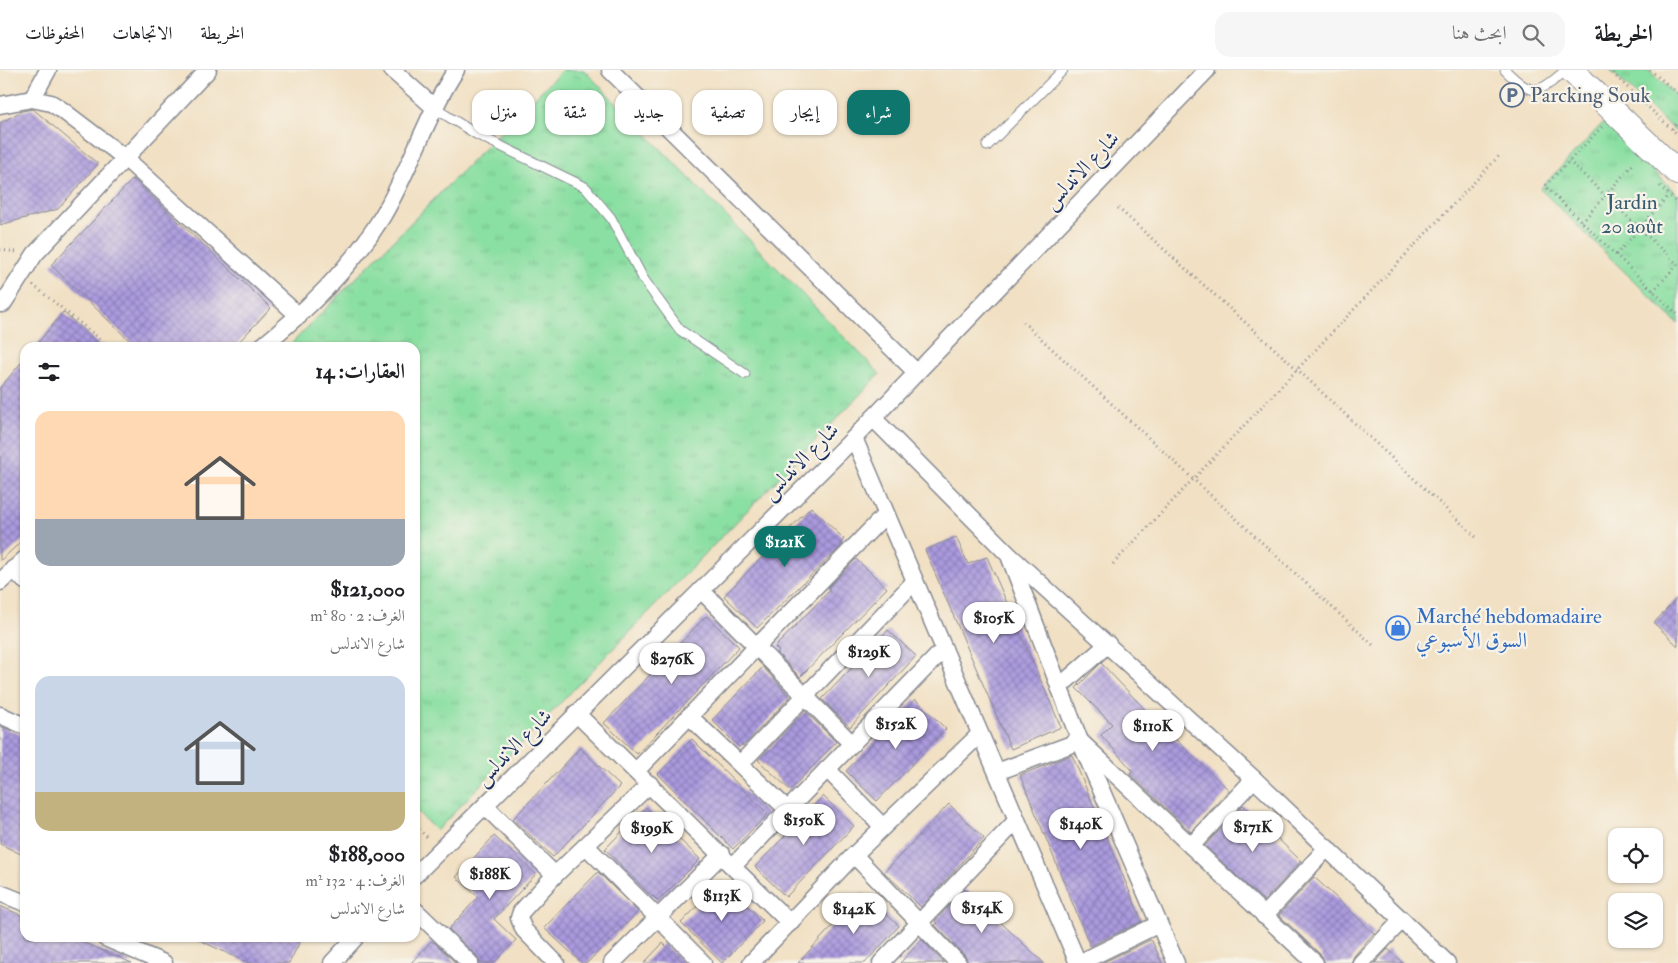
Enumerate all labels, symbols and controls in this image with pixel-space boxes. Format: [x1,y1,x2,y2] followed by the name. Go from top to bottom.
[1215,12,1565,57] search box
[1595,18,1653,49] text: الخريطة
[1452,21,1507,45] text: ابحث هنا
[1519,21,1547,49] icon: search
[25,22,84,45] text: المحفوظات
[112,22,172,45] text: الاتجاهات
[200,22,244,45] text: الخريطة
[1499,82,1525,108] parking icon: Parcking Souk
[1530,82,1651,109] place label: Parcking Souk
[472,90,535,135] chip: منزل
[545,90,605,135] chip: شقة
[615,90,682,135] chip: جديد
[692,90,763,135] chip: تصفية
[773,90,837,135] chip: إيجار
[847,90,910,135] chip: شراء
[1037,125,1128,218] street label: شارع الاندلس
[1601,189,1663,240] park label: Jardin 20 août
[35,358,63,386] icon: filters
[316,358,405,385] text: العقارات: 14
[756,417,848,509] street label: شارع الاندلس
[175,443,265,533] icon: home
[750,526,820,568] pin: $121K
[765,532,805,552] text: $121K
[330,576,405,603] text: $121,000
[959,602,1029,644] pin: $105K
[1416,603,1602,657] place label: Marché hebdomadaire السوق الأسبوعي
[310,606,405,626] text: الغرف: 2 · 80 m²
[973,608,1015,628] text: $105K
[1385,615,1411,641] shop icon: Marché hebdomadaire السوق الأسبوعي
[330,634,405,654] text: شارع الاندلس
[834,636,904,678] pin: $129K
[637,642,707,685] pin: $276K
[848,642,890,662] text: $129K
[650,649,694,669] text: $276K
[469,703,561,795] street label: شارع الاندلس
[175,708,265,798] icon: home
[861,708,931,750] pin: $152K
[1118,710,1188,752] pin: $110K
[876,714,916,734] text: $152K
[1133,716,1173,736] text: $110K
[769,804,839,846] pin: $150K
[1046,808,1116,850] pin: $140K
[784,810,825,830] text: $150K
[1218,810,1288,853] pin: $171K
[617,812,687,854] pin: $199K
[1060,814,1102,834] text: $140K
[1233,817,1273,837] text: $171K
[631,818,673,838] text: $199K
[1608,828,1663,948] map controls
[1608,828,1663,883] button: locate
[329,841,405,868] text: $188,000
[455,858,525,900] pin: $188K
[470,864,510,884] text: $188K
[306,871,405,891] text: الغرف: 4 · 132 m²
[687,880,757,922] pin: $113K
[703,886,741,906] text: $113K
[819,892,889,935] pin: $142K
[947,892,1017,934] pin: $154K
[1608,893,1663,948] button: layers
[961,898,1003,918] text: $154K
[330,899,405,919] text: شارع الاندلس
[833,899,875,919] text: $142K

